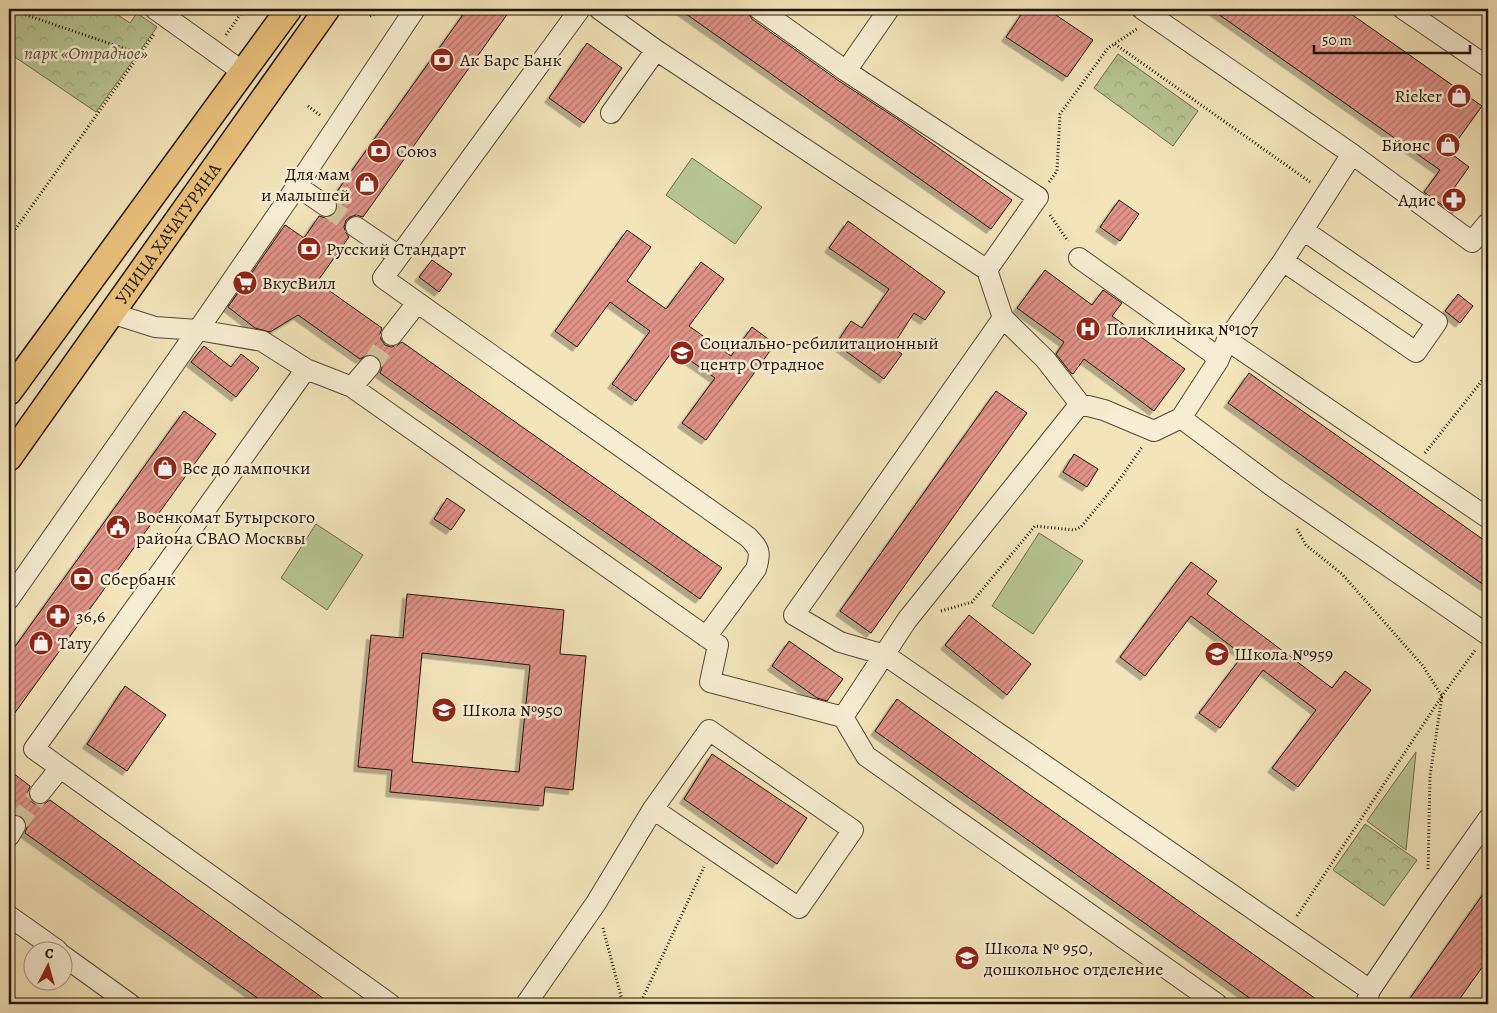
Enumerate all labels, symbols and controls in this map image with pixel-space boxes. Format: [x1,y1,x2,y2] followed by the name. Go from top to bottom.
[1314,22,1471,54] scale bar
[1322,30,1352,50] text: 50 m
[24,41,148,65] park label: парк «Отрадное»
[429,47,455,73] bank icon: Ак Барс Банк
[459,48,562,72] place label: Ак Барс Банк
[1446,83,1472,109] shop icon: Rieker
[1394,84,1442,108] place label: Rieker
[1435,132,1461,158] shop icon: Бйонс
[1381,133,1430,157] place label: Бйонс
[366,138,392,164] bank icon: Союз
[396,139,437,163] place label: Союз
[109,158,227,309] street label: УЛИЦА ХАЧАТУРЯНА
[261,162,350,207] place label: Для мам и малышей
[354,171,380,197] shop icon: Для мам и малышей
[1441,187,1467,213] pharmacy icon: Адис
[1397,188,1436,212] place label: Адис
[296,236,322,262] bank icon: Русский Стандарт
[326,237,466,261] place label: Русский Стандарт
[232,270,258,296] supermarket icon: ВкусВилл
[262,271,336,295] place label: ВкусВилл
[1075,316,1101,342] hospital icon: Поликлиника №107
[1106,317,1259,341] place label: Поликлиника №107
[700,331,939,376] place label: Социально-ребилитационный центр Отрадное
[669,340,695,366] school or university icon: Социально-ребилитационный центр Отрадное
[152,455,178,481] shop icon: Все до лампочки
[182,456,311,480] place label: Все до лампочки
[136,505,315,550] place label: Военкомат Бутырского района СВАО Москвы
[105,514,131,540] public building icon: Военкомат Бутырского района СВАО Москвы
[69,566,95,592] bank icon: Сбербанк
[100,567,176,591] place label: Сбербанк
[45,603,71,629] pharmacy icon: 36,6
[76,604,105,628] place label: 36,6
[28,630,54,656] shop icon: Тату
[58,631,92,655] place label: Тату
[1204,641,1230,667] school or university icon: Школа №959
[1234,642,1333,666] place label: Школа №959
[431,697,457,723] school or university icon: Школа №950
[462,698,563,722] place label: Школа №950
[983,936,1163,981] place label: Школа № 950, дошкольное отделение
[22,940,72,990] north arrow
[44,944,55,964] text: С
[954,945,980,971] school or university icon: Школа № 950, дошкольное отделение

